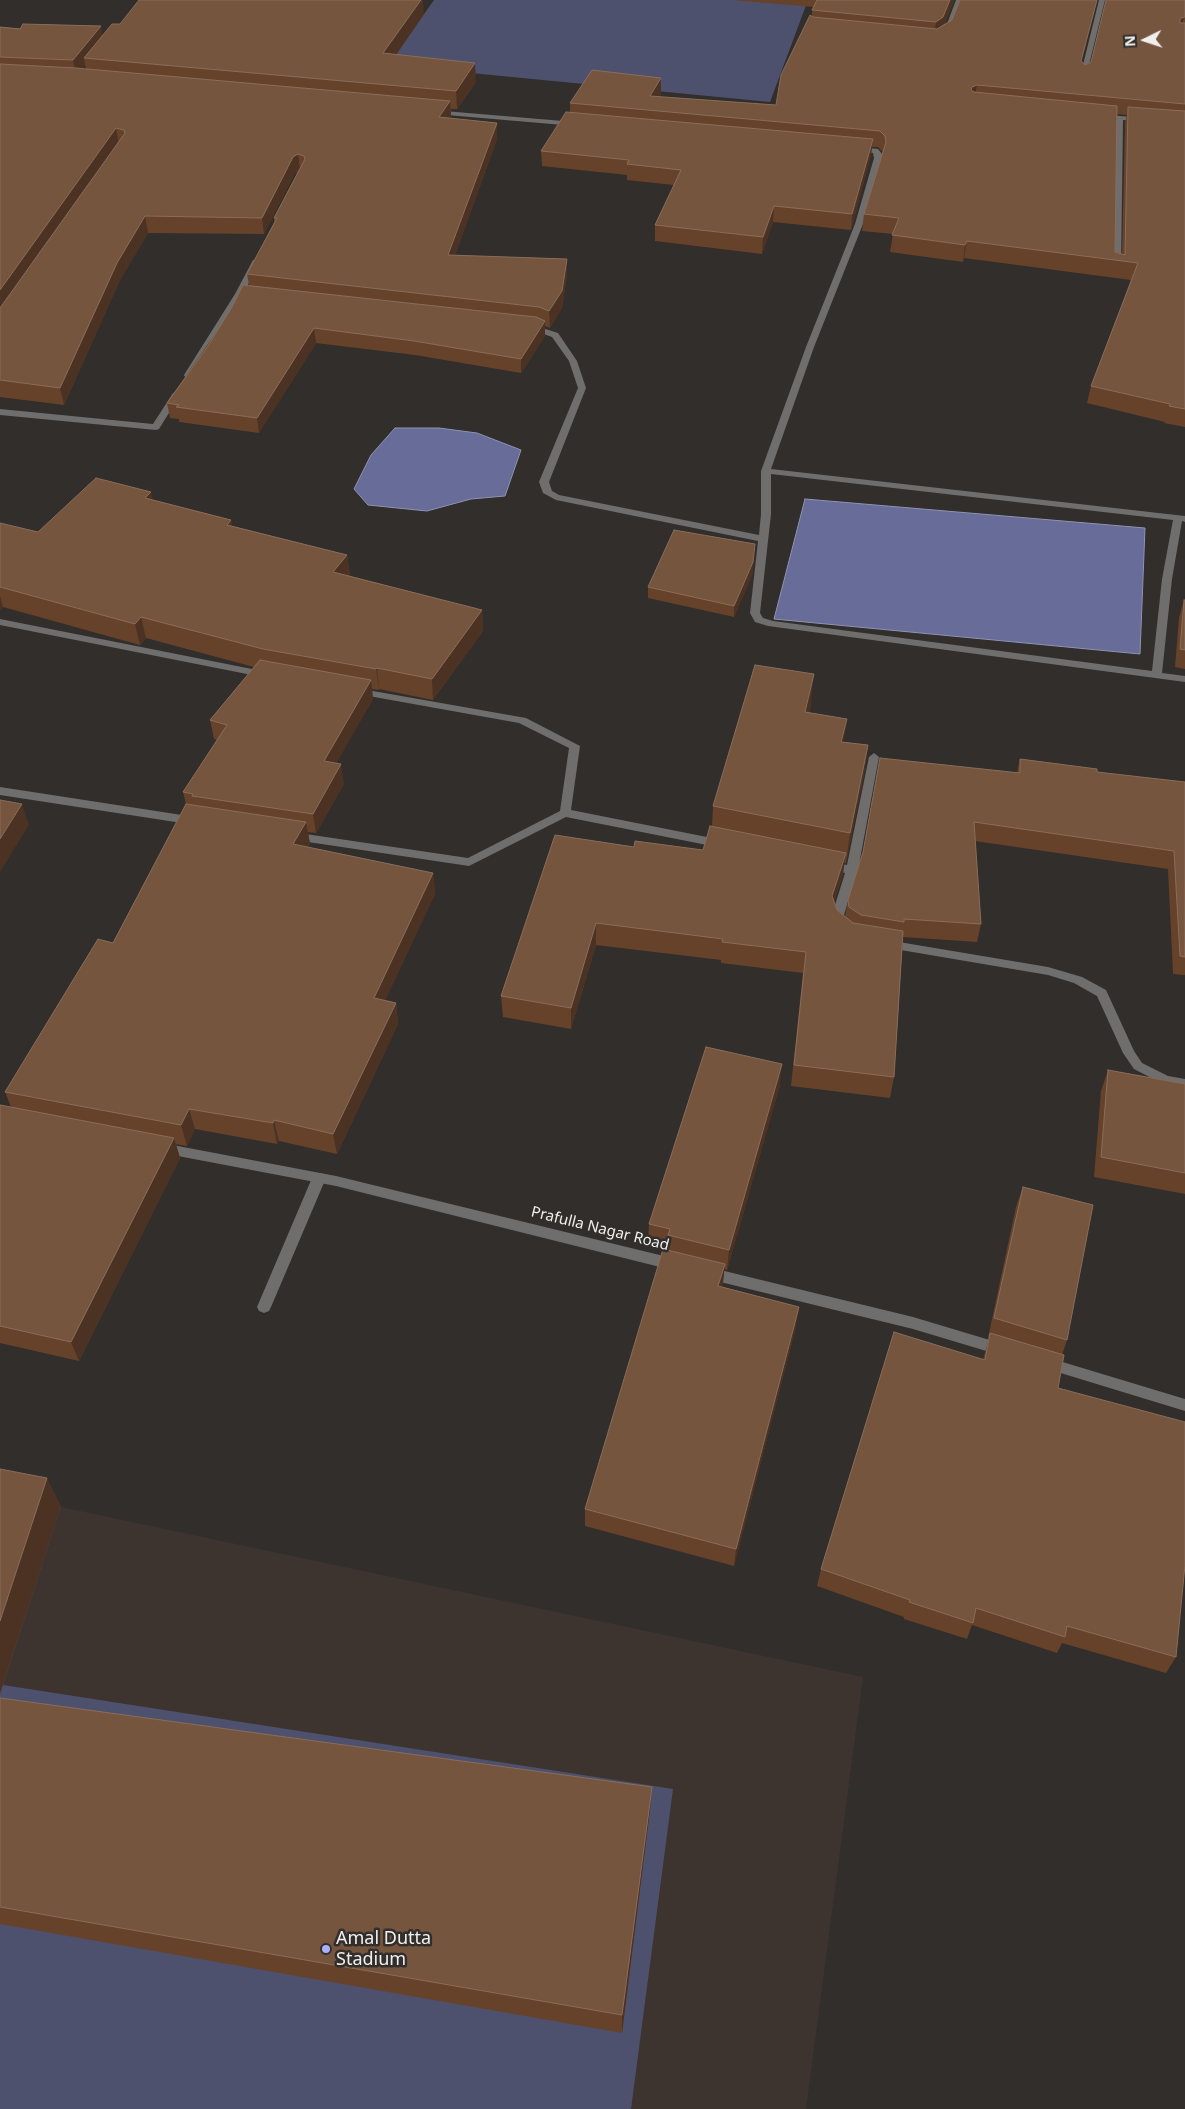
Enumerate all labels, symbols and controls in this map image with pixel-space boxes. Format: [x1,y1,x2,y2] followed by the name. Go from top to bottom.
[1120,15,1170,65] north arrow
[1120,35,1139,47] text: N
[529,1203,671,1255] street label: Prafulla Nagar Road
[336,1928,431,1970] place label: Amal Dutta Stadium
[320,1943,332,1955] marker: Amal Dutta Stadium

